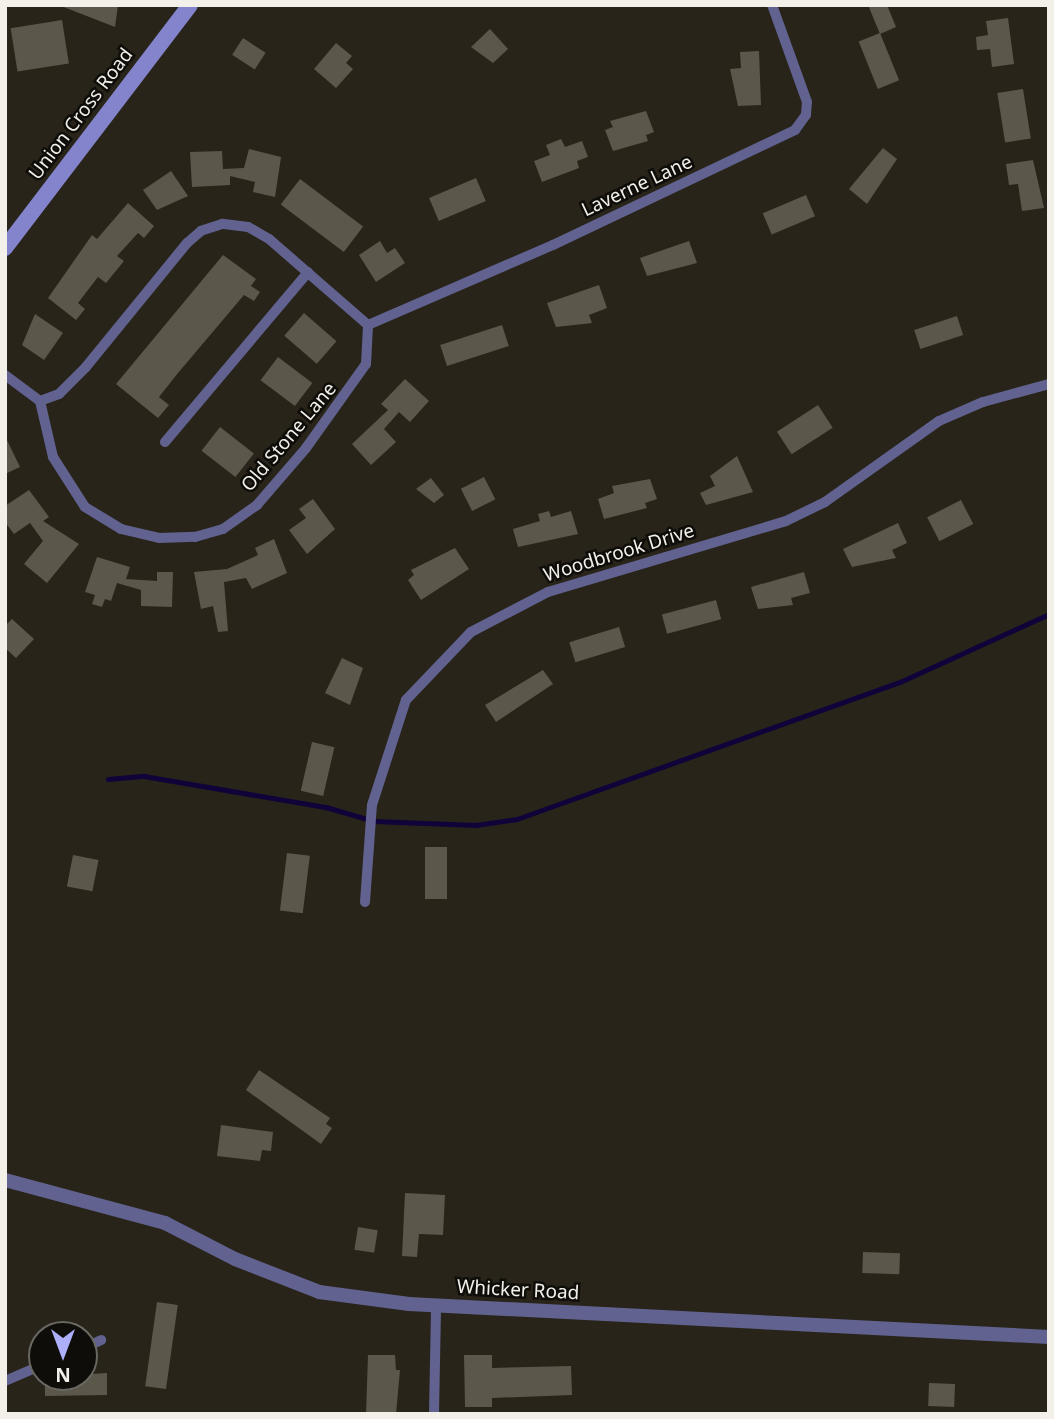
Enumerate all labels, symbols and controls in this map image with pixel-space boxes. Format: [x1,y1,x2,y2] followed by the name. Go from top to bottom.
[24,44,138,184] street label: Union Cross Road
[578,150,696,222] street label: Laverne Lane
[237,378,341,496] street label: Old Stone Lane
[541,519,697,587] street label: Woodbrook Drive
[456,1275,580,1305] street label: Whicker Road
[28,1321,98,1391] north arrow
[55,1362,71,1388] text: N

